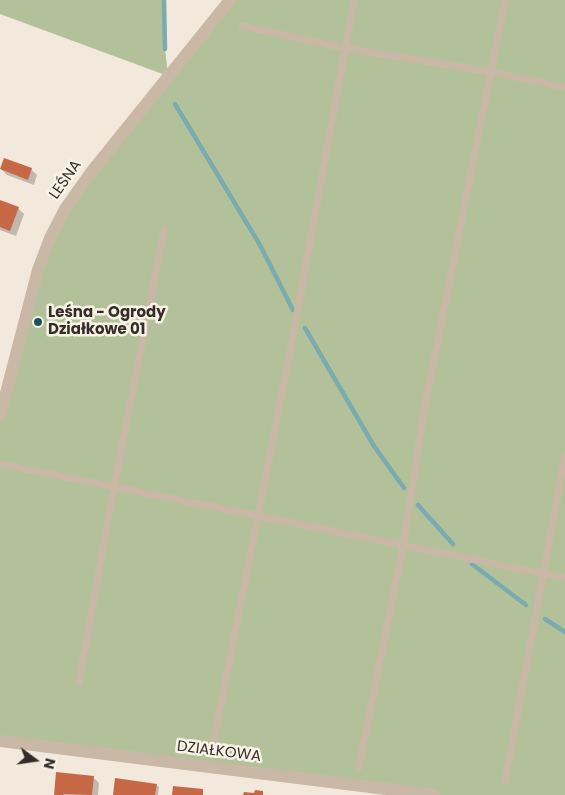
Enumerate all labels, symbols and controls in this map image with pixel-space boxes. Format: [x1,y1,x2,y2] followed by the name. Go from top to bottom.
[46,157,86,203] street label: LEŚNA
[48,304,166,339] place label: Leśna - Ogrody Działkowe 01
[32,316,44,328] marker: Leśna - Ogrody Działkowe 01
[10,735,60,785] north arrow
[176,738,262,766] street label: DZIAŁKOWA
[39,756,61,771] text: N

